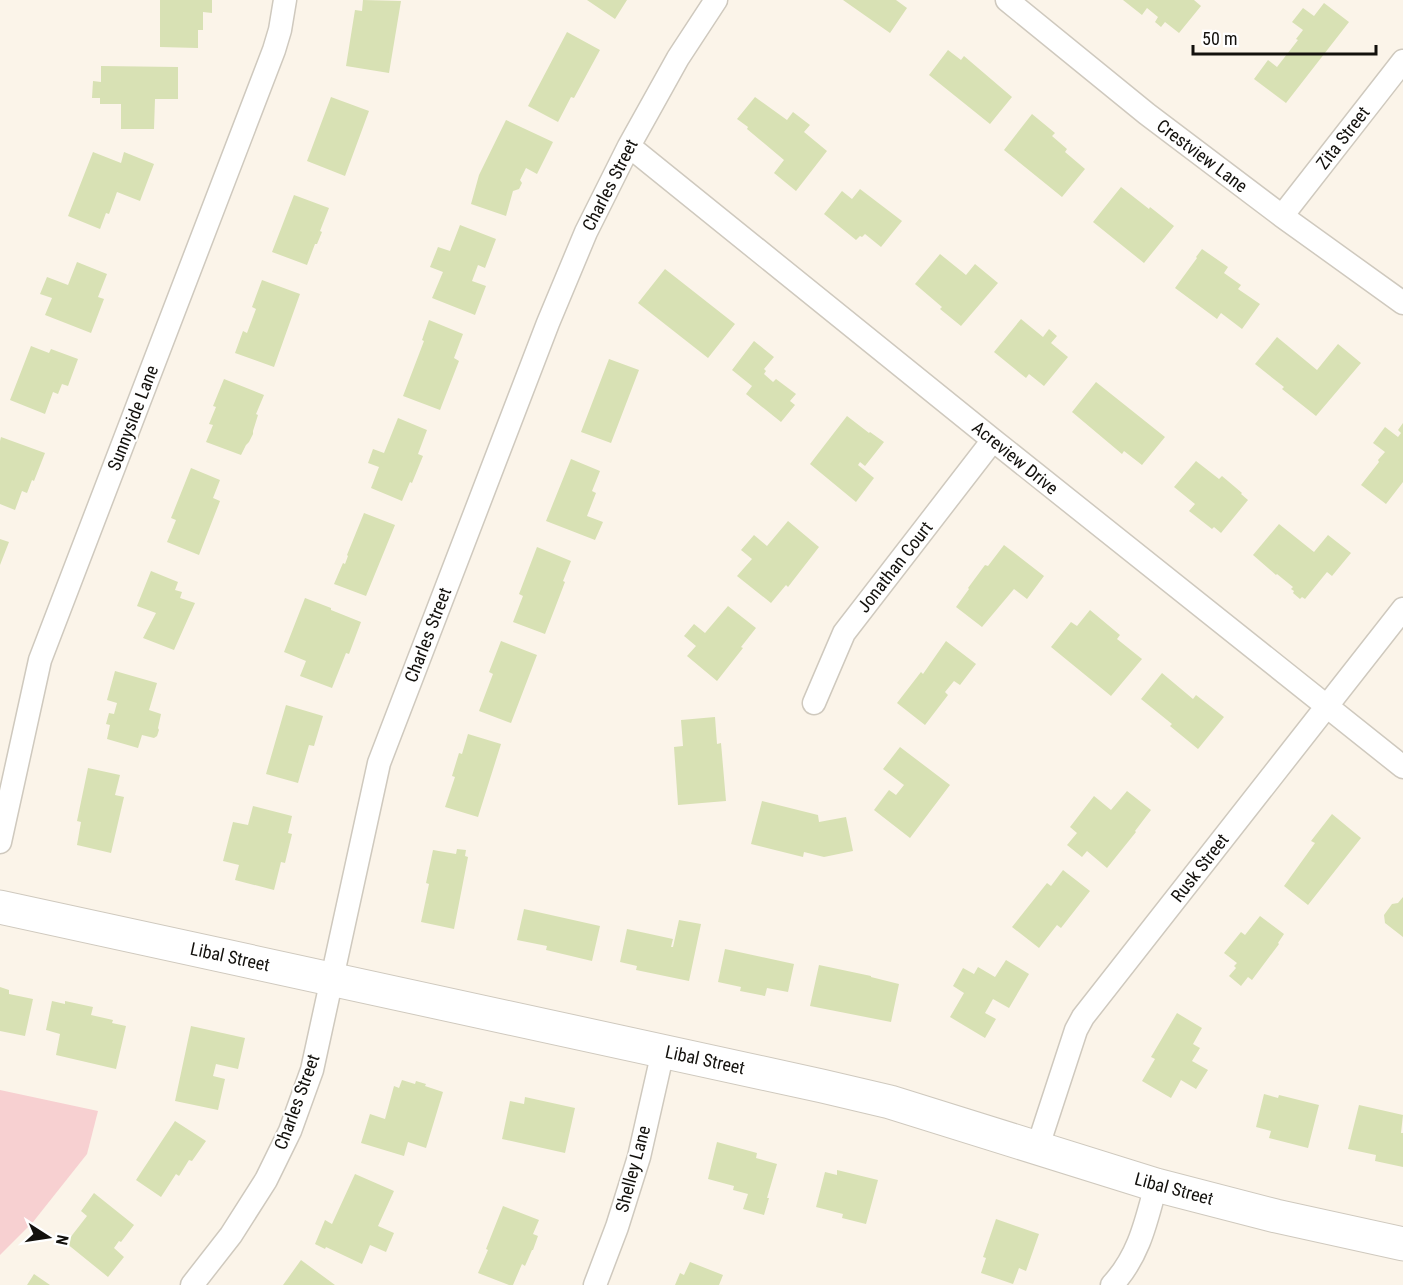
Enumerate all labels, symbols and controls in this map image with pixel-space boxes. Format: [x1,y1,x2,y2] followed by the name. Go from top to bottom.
[1193,18,1376,56] scale bar
[1202,28,1237,49] text: 50 m
[1312,102,1374,173] street label: Zita Street
[1153,115,1252,196] street label: Crestview Lane
[577,135,642,234] street label: Charles Street
[103,362,162,473] street label: Sunnyside Lane
[968,417,1062,499] street label: Acreview Drive
[853,517,937,616] street label: Jonathan Court
[400,584,455,685] street label: Charles Street
[1166,829,1233,906] street label: Rusk Street
[188,938,272,975] street label: Libal Street
[663,1041,747,1078] street label: Libal Street
[270,1051,324,1152] street label: Charles Street
[611,1123,654,1215] street label: Shelley Lane
[1132,1168,1216,1209] street label: Libal Street
[18,1207,78,1267] north arrow
[52,1233,72,1247] text: N

